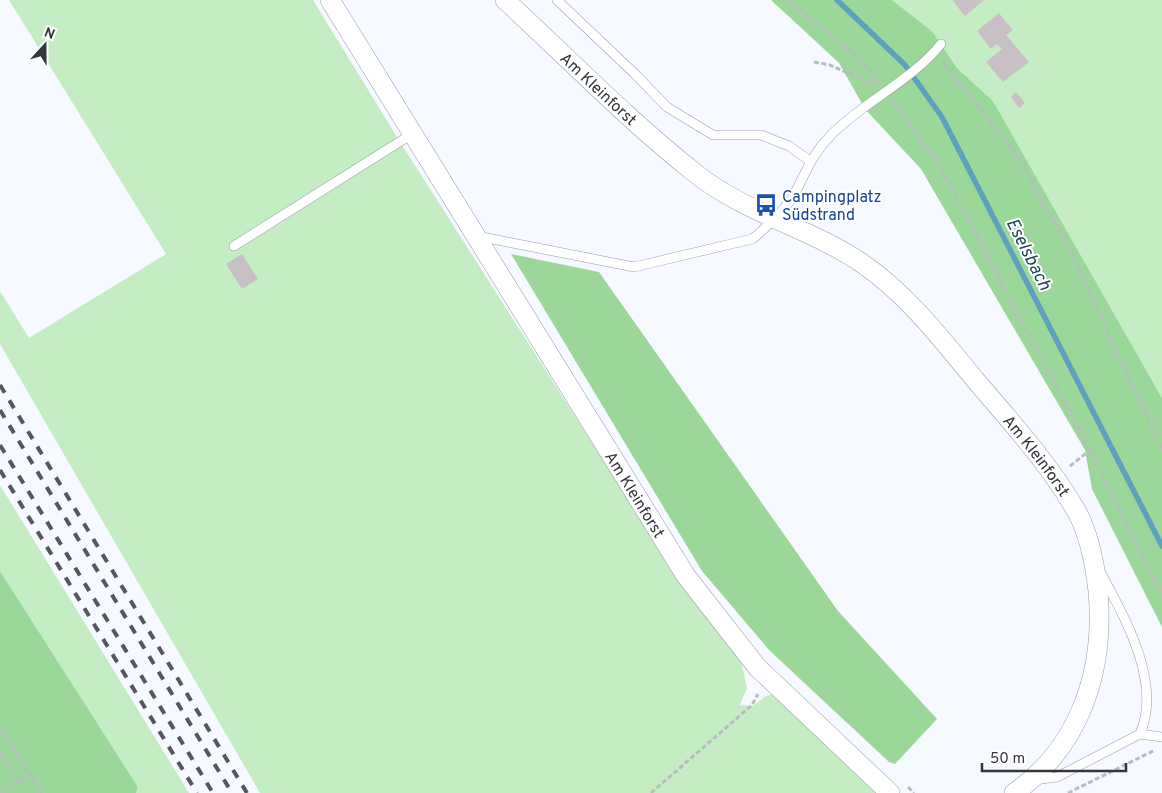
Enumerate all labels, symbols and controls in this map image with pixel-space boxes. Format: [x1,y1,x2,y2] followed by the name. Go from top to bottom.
[20,20,70,70] north arrow
[41,25,57,44] text: N
[555,49,640,131] street label: Am Kleinforst
[782,188,882,226] place label: Campingplatz Südstrand
[753,192,779,218] bus stop icon: Campingplatz Südstrand
[1000,215,1056,295] water label: Eselsbach
[998,412,1073,501] street label: Am Kleinforst
[599,448,668,542] street label: Am Kleinforst
[982,740,1126,772] scale bar
[990,750,1025,769] text: 50 m

